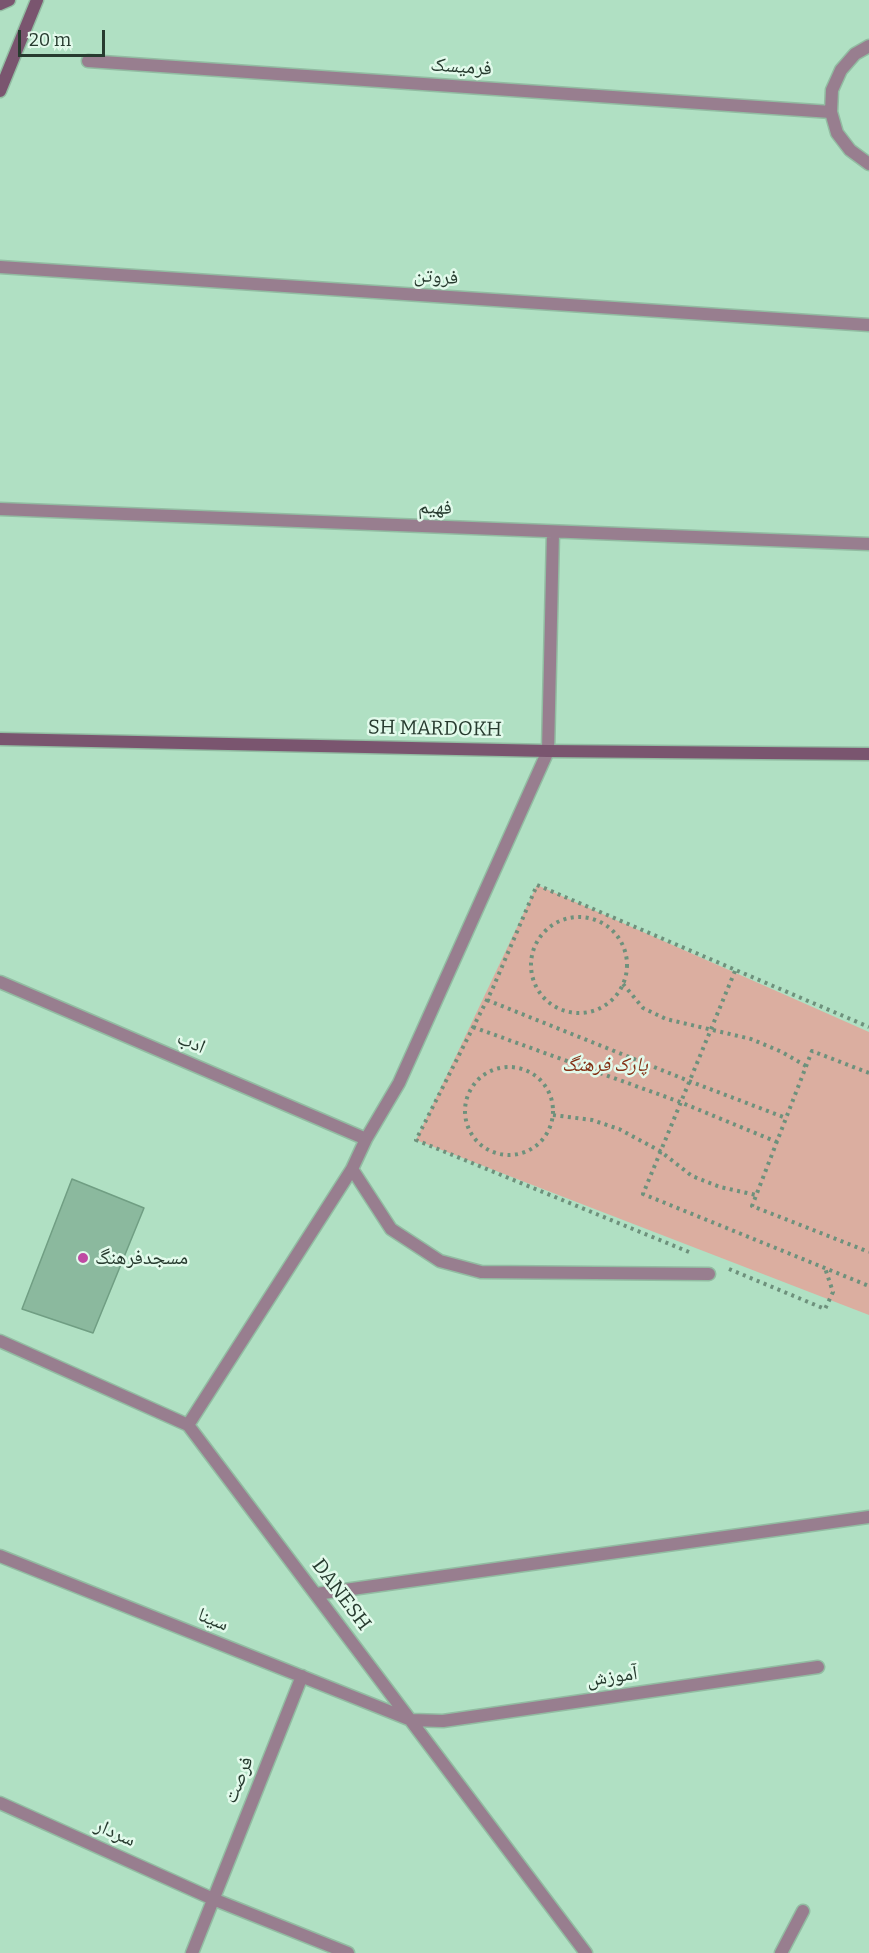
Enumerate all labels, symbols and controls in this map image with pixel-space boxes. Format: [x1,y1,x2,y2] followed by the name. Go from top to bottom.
[21,18,108,56] scale bar
[29,29,71,51] text: 20 m
[429,53,493,81] street label: فرمیسک
[413,263,459,291] street label: فروتن
[418,495,452,521] street label: فهیم
[368,716,502,742] street label: SH MARDOKH
[173,1026,209,1060] street label: ادب
[562,1053,648,1077] park label: پارک فرهنگ
[95,1246,188,1270] place label: مسجدفرهنگ
[76,1251,90,1265] marker: مسجدفرهنگ
[306,1555,376,1635] street label: DANESH
[194,1603,232,1637] street label: سینا
[585,1662,639,1692] street label: آموزش
[219,1753,259,1807] street label: فرصت
[91,1813,139,1853] street label: سردار

